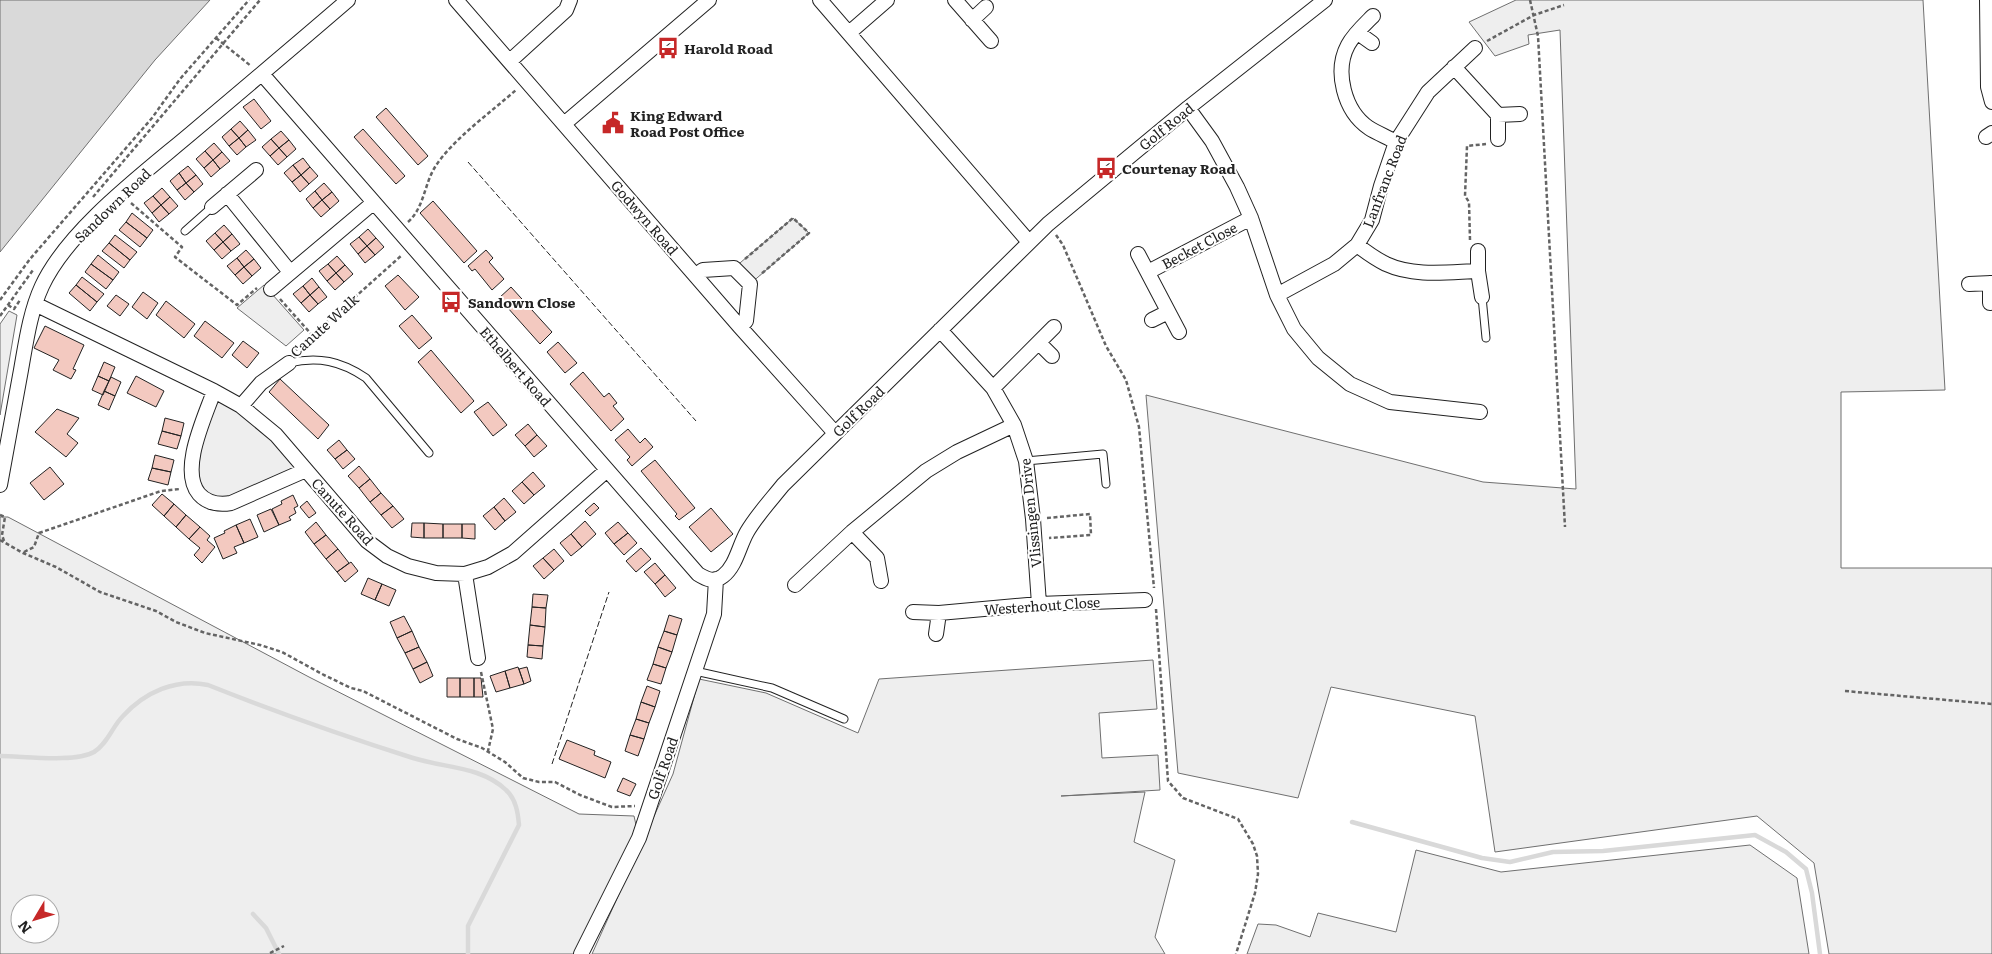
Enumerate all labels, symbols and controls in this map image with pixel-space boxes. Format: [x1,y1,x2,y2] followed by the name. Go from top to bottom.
[655,35,681,61] bus stop icon: Harold Road
[684,38,773,58] place label: Harold Road
[1134,97,1198,154] street label: Golf Road
[630,105,744,141] place label: King Edward Road Post Office
[600,110,626,136] public building icon: King Edward Road Post Office
[1357,131,1411,230] street label: Lanfranc Road
[1093,155,1119,181] bus stop icon: Courtenay Road
[1122,158,1236,178] place label: Courtenay Road
[69,163,155,247] street label: Sandown Road
[607,175,683,259] street label: Godwyn Road
[1158,217,1240,273] street label: Becket Close
[285,289,363,361] street label: Canute Walk
[438,289,464,315] bus stop icon: Sandown Close
[468,292,575,312] place label: Sandown Close
[476,322,557,411] street label: Ethelbert Road
[828,381,889,441] street label: Golf Road
[1014,457,1046,569] street label: Vlissingen Drive
[307,473,379,549] street label: Canute Road
[983,591,1101,619] street label: Westerhout Close
[642,733,682,802] street label: Golf Road
[10,894,60,944] north arrow
[12,917,35,938] text: N

